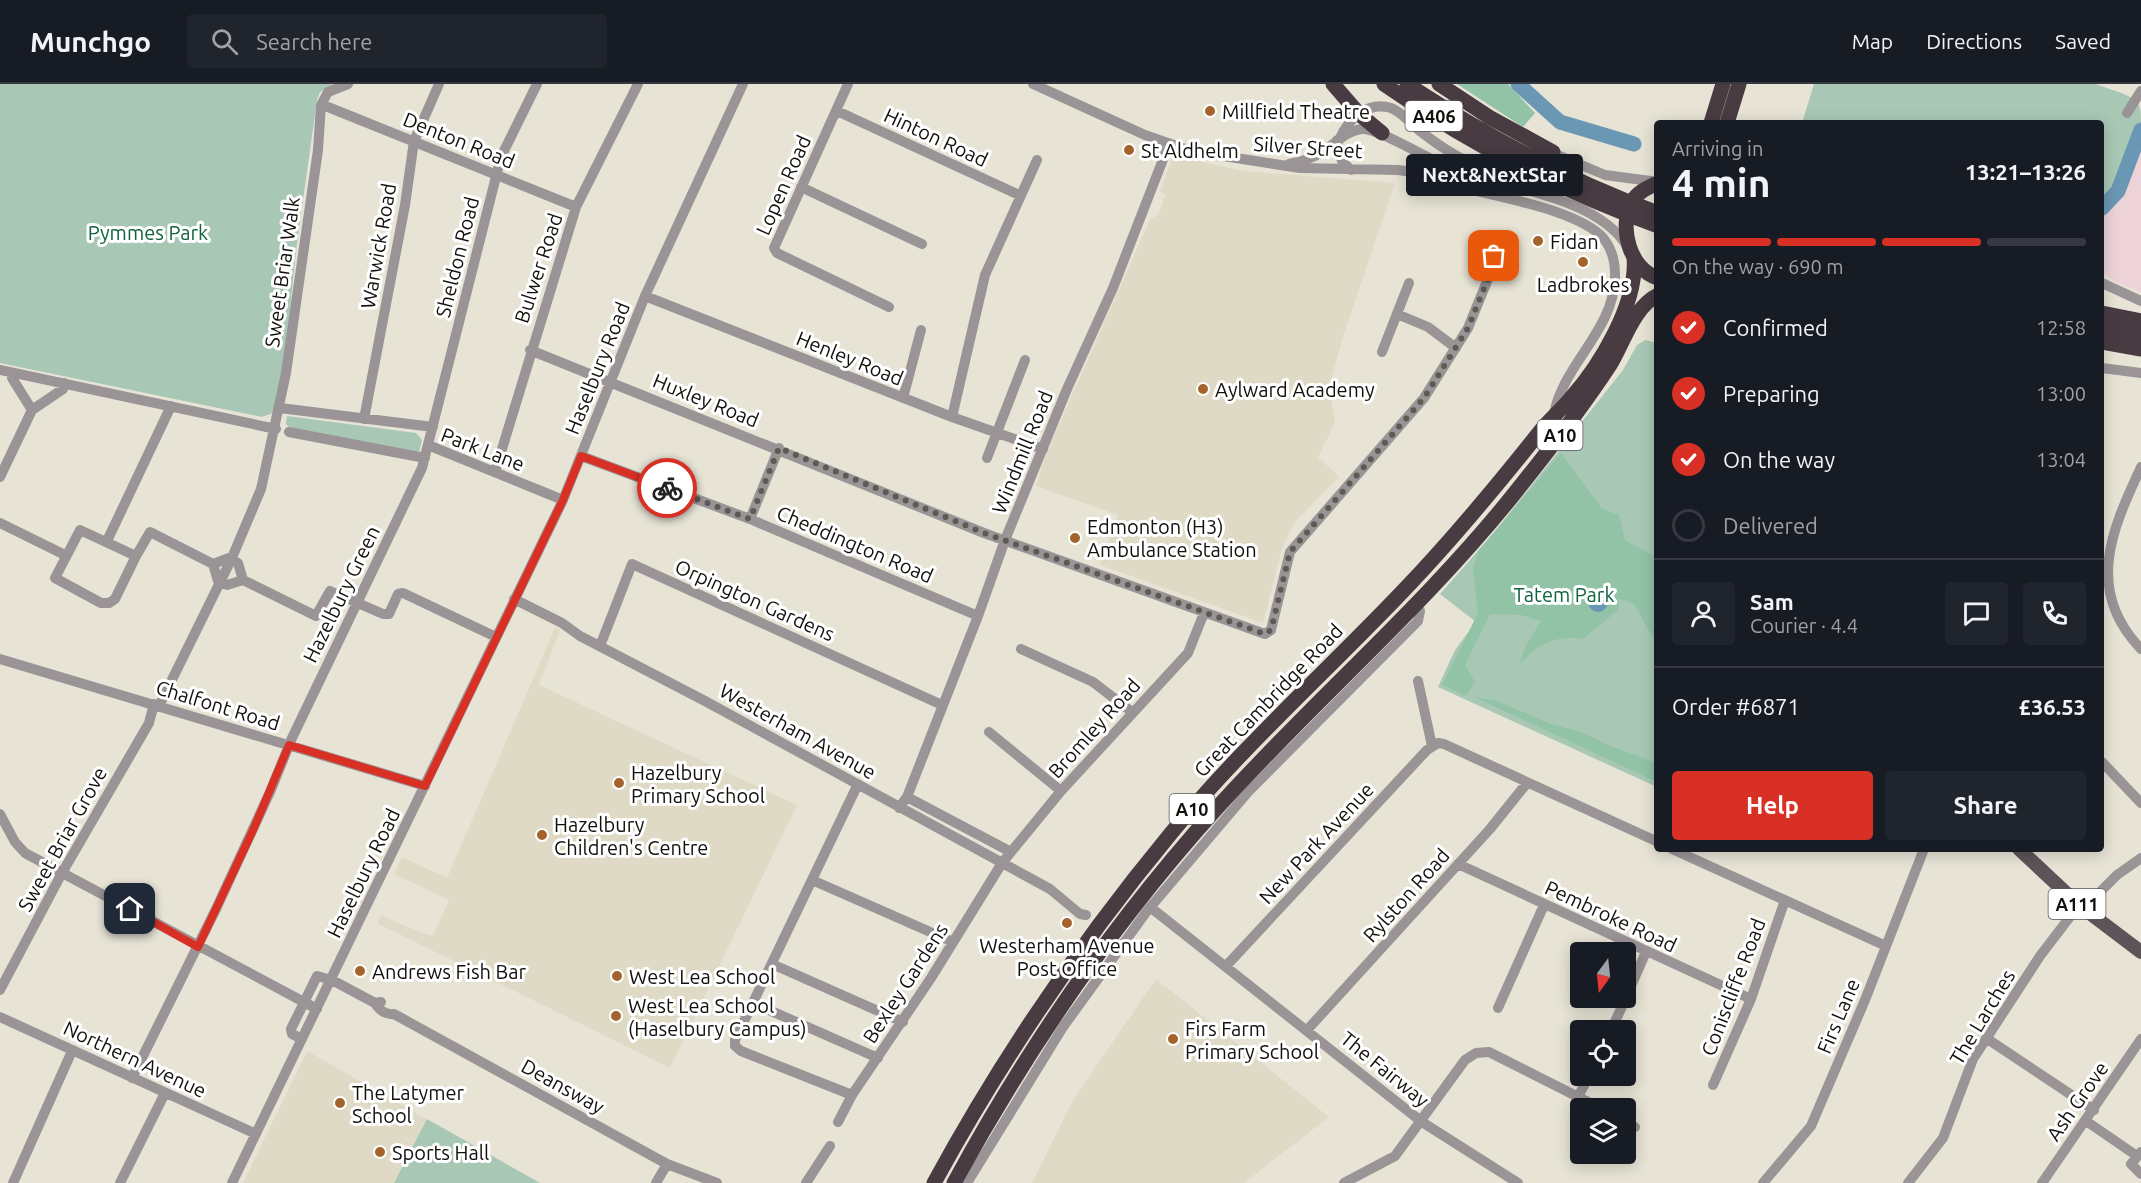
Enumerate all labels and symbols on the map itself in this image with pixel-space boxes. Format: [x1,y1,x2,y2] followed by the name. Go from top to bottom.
[1222,100,1370,123] place label: Millfield Theatre
[1406,101,1462,131] road number: A406
[880,103,992,171] street label: Hinton Road
[1203,104,1217,118] marker: Millfield Theatre
[400,107,518,173] street label: Denton Road
[751,132,815,238] street label: Lopen Road
[1253,132,1363,162] street label: Silver Street
[1141,139,1239,162] place label: St Aldhelm
[1122,143,1136,157] marker: St Aldhelm
[1406,154,1582,196] callout: Next&NextStar
[356,182,400,310] street label: Warwick Road
[431,194,483,320] street label: Sheldon Road
[260,195,304,349] street label: Sweet Briar Walk
[509,210,567,326] street label: Bulwer Road
[88,221,208,244] park label: Pymmes Park
[1468,230,1519,281] pin
[1550,230,1599,253] place label: Fidan
[1531,234,1545,248] marker: Fidan
[1576,255,1590,269] marker: Ladbrokes
[1537,273,1629,296] place label: Ladbrokes
[560,298,634,438] street label: Haselbury Road
[793,326,907,390] street label: Henley Road
[650,368,762,432] street label: Huxley Road
[1215,378,1375,401] place label: Aylward Academy
[1196,382,1210,396] marker: Aylward Academy
[987,387,1057,517] street label: Windmill Road
[1538,420,1582,450] road number: A10
[438,423,528,475] street label: Park Lane
[637,458,697,518] courier
[773,501,937,587] street label: Cheddington Road
[1087,515,1257,561] place label: Edmonton (H3) Ambulance Station
[298,522,384,666] street label: Hazelbury Green
[1068,531,1082,545] marker: Edmonton (H3) Ambulance Station
[672,555,838,645] street label: Orpington Gardens
[1513,583,1615,606] park label: Tatem Park
[1189,619,1347,781] street label: Great Cambridge Road
[1043,674,1145,782] street label: Bromley Road
[153,675,283,735] street label: Chalfont Road
[716,678,880,784] street label: Westerham Avenue
[631,761,765,807] place label: Hazelbury Primary School
[13,763,111,915] street label: Sweet Briar Grove
[612,776,626,790] marker: Hazelbury Primary School
[1254,778,1378,908] street label: New Park Avenue
[1170,794,1214,824] road number: A10
[322,805,404,941] street label: Haselbury Road
[554,813,708,859] place label: Hazelbury Children's Centre
[535,828,549,842] marker: Hazelbury Children's Centre
[1358,844,1454,946] street label: Rylston Road
[1542,876,1680,956] street label: Pembroke Road
[104,883,155,934] pin
[2048,889,2106,919] road number: A111
[1696,915,1770,1059] street label: Coniscliffe Road
[1060,916,1074,930] marker: Westerham Avenue Post Office
[858,919,952,1047] street label: Bexley Gardens
[979,934,1155,980] place label: Westerham Avenue Post Office
[1570,942,1636,1008] north arrow
[372,960,527,983] place label: Andrews Fish Bar
[353,964,367,978] marker: Andrews Fish Bar
[629,965,775,988] place label: West Lea School
[1945,965,2019,1069] street label: The Larches
[610,969,624,983] marker: West Lea School
[1812,975,1864,1057] street label: Firs Lane
[628,994,806,1040] place label: West Lea School (Haselbury Campus)
[609,1009,623,1023] marker: West Lea School (Haselbury Campus)
[60,1016,210,1102] street label: Northern Avenue
[1185,1017,1319,1063] place label: Firs Farm Primary School
[1336,1027,1434,1112] street label: The Fairway
[1166,1032,1180,1046] marker: Firs Farm Primary School
[518,1054,609,1118] street label: Deansway
[2041,1057,2113,1145] street label: Ash Grove
[352,1081,464,1127] place label: The Latymer School
[333,1096,347,1110] marker: The Latymer School
[392,1141,489,1164] place label: Sports Hall
[373,1145,387,1159] marker: Sports Hall

